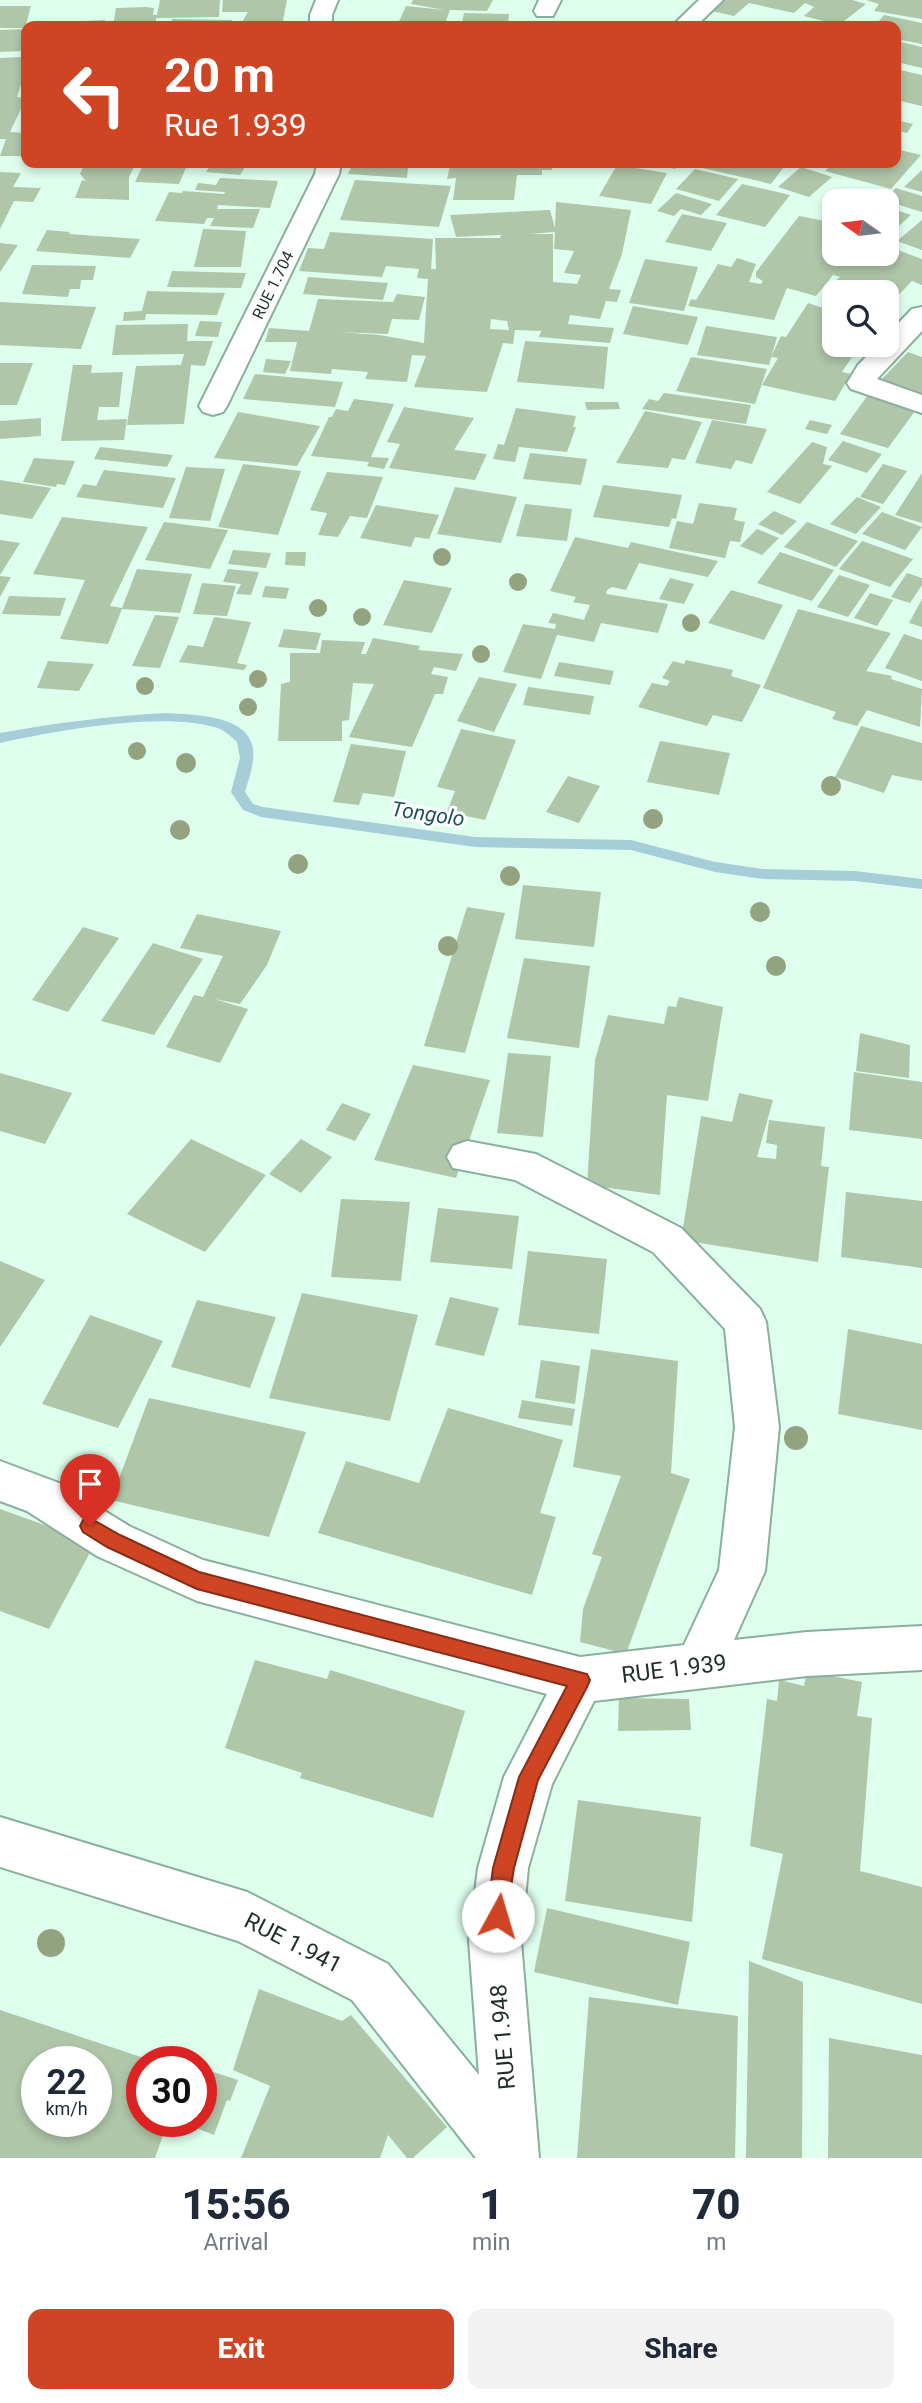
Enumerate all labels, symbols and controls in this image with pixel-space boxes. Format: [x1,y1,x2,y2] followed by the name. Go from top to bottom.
[164,47,275,104] text: 20 m
[49,49,140,140] icon: left
[164,106,307,144] text: Rue 1.939
[822,189,900,266] north arrow
[822,189,899,357] map controls
[248,248,298,322] street label: RUE 1.704
[822,280,899,357] button: search
[390,797,466,831] water label: Tongolo
[60,1454,120,1526] pin
[71,1465,109,1503] icon: arrive
[620,1649,728,1689] street label: RUE 1.939
[461,1879,535,1953] position arrow
[240,1907,346,1979] street label: RUE 1.941
[485,1983,521,2091] street label: RUE 1.948
[126,2046,217,2137] speed limit sign: 30
[46,2062,87,2103] text: 22
[45,2098,88,2119] text: km/h
[181,2180,291,2229] text: 15:56
[479,2180,503,2229] text: 1
[692,2180,740,2229] text: 70
[203,2229,269,2256] text: Arrival
[472,2229,511,2256] text: min
[706,2229,726,2256] text: m
[28,2309,454,2389] button: Exit
[468,2309,894,2389] button: Share

